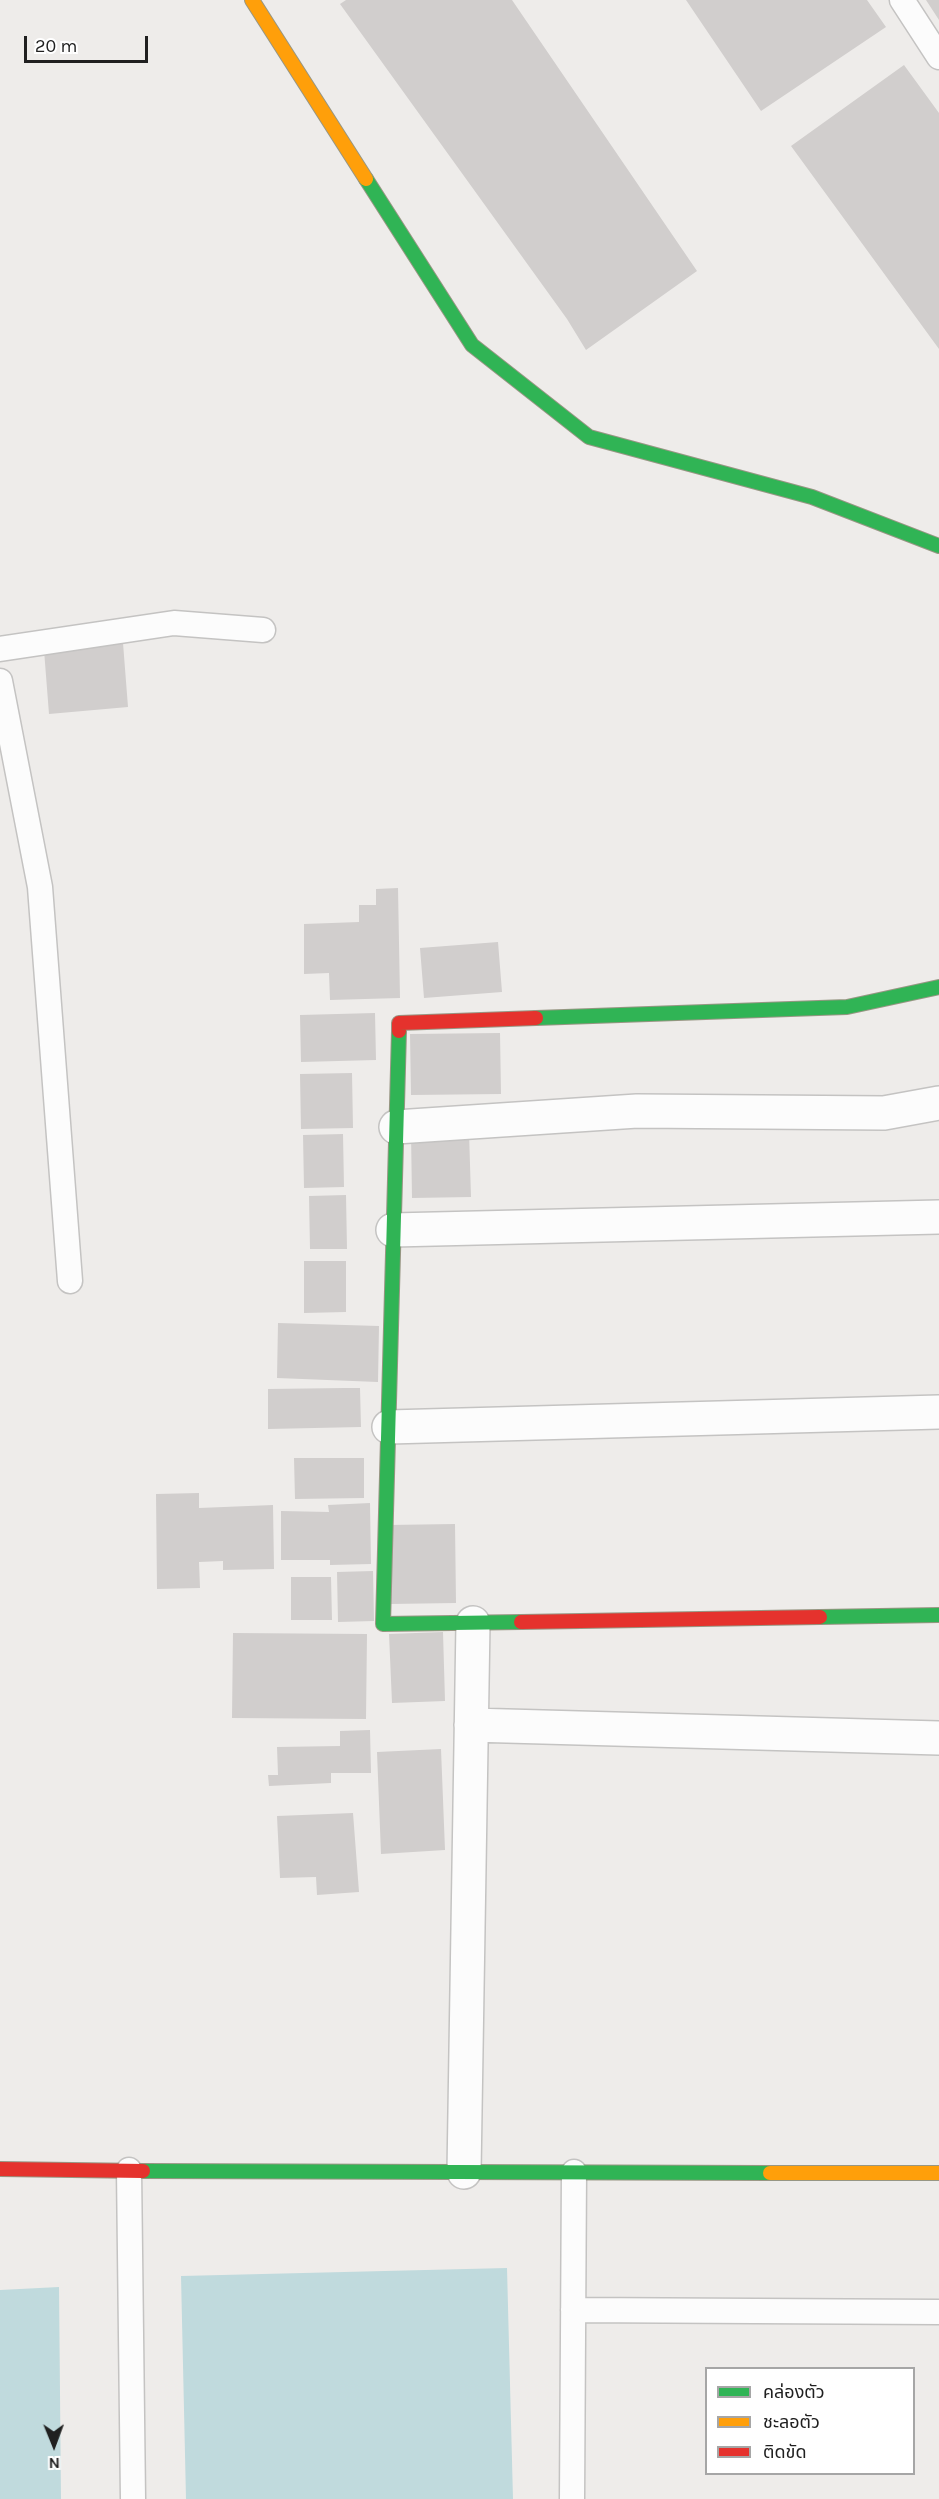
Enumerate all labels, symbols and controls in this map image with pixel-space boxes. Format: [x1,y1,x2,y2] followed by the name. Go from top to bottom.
[27,24,152,62] scale bar
[35,35,77,57] text: 20 m
[705,2367,915,2475] legend
[763,2381,825,2403] text: คล่องตัว
[763,2411,820,2433] text: ชะลอตัว
[24,2415,84,2475] north arrow
[763,2441,806,2463] text: ติดขัด
[48,2454,60,2473] text: N

